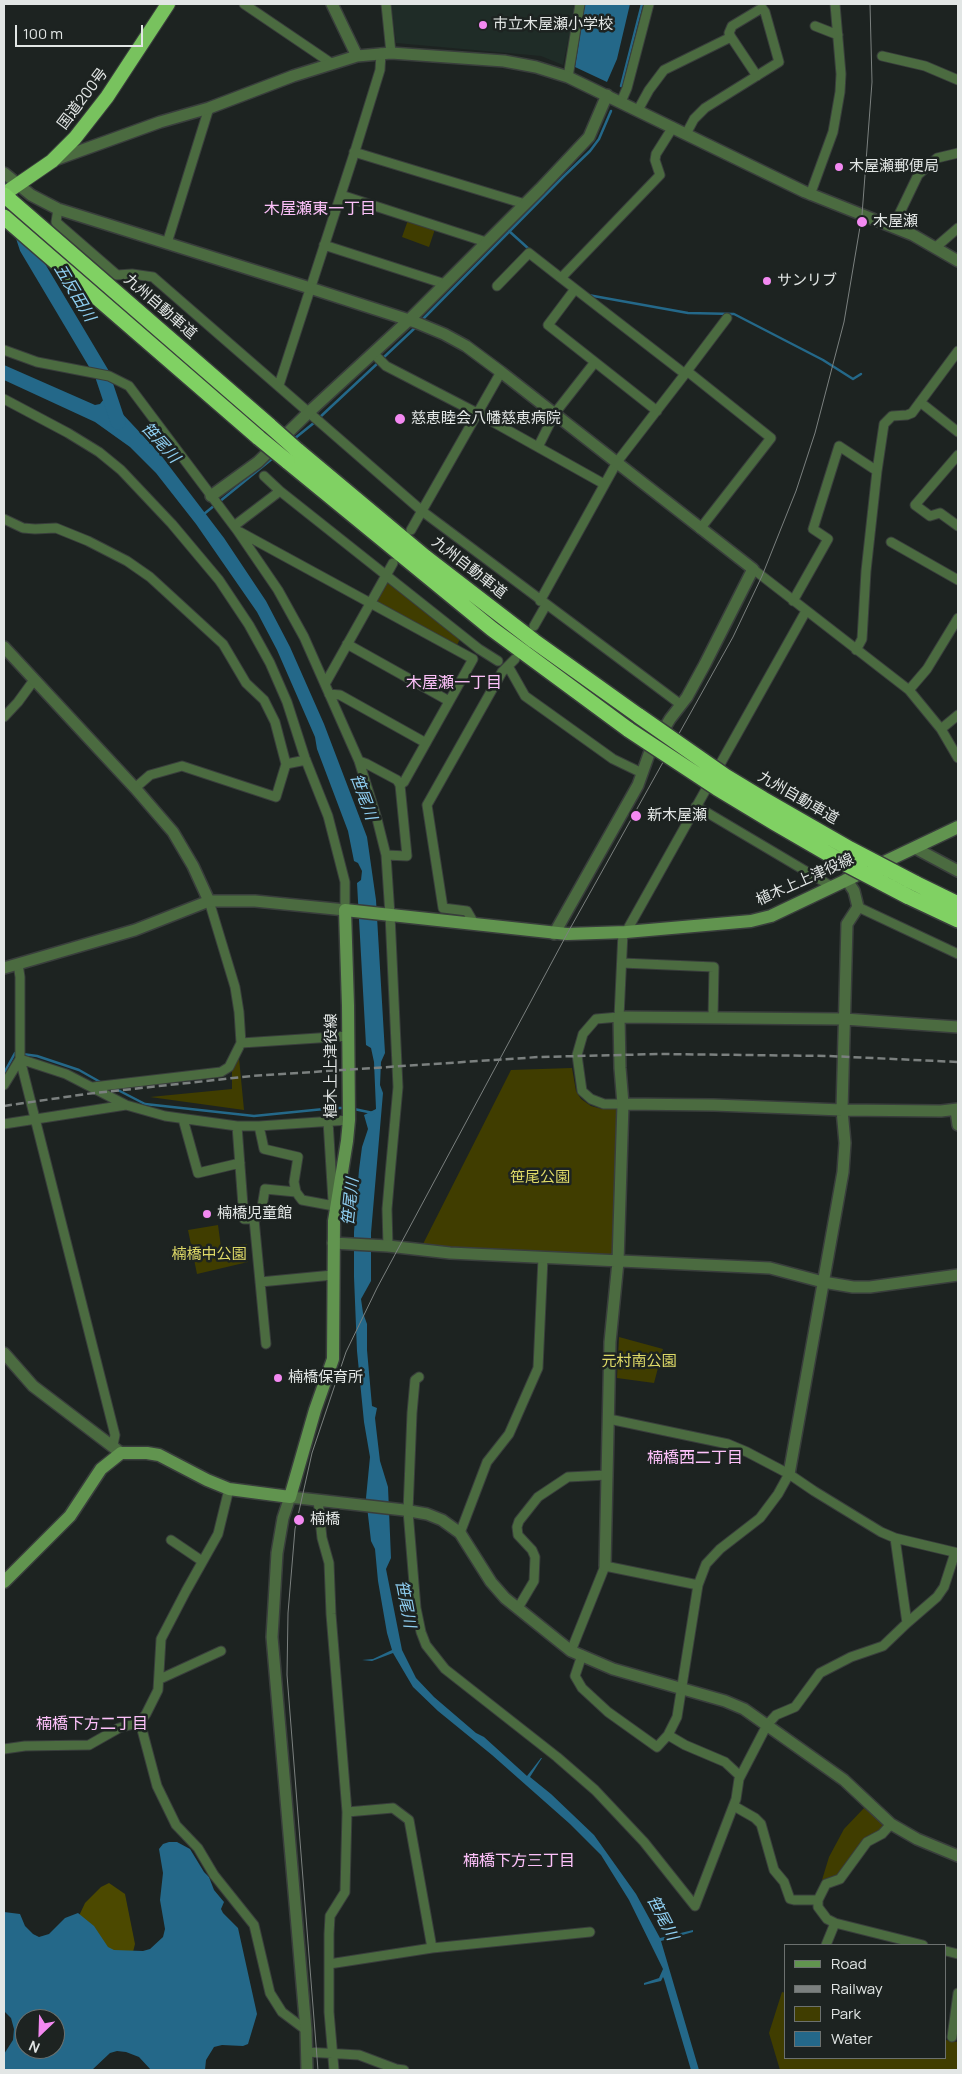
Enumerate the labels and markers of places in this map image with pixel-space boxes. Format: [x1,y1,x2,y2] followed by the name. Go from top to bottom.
[493,16,613,34] place label: 市立木屋瀬小学校
[477,19,489,31] marker: 市立木屋瀬小学校
[849,158,939,176] place label: 木屋瀬郵便局
[833,161,845,173] marker: 木屋瀬郵便局
[873,213,918,231] place label: 木屋瀬
[855,215,869,229] marker: 木屋瀬
[777,272,837,290] place label: サンリブ
[761,275,773,287] marker: サンリブ
[411,410,561,428] place label: 慈恵睦会八幡慈恵病院
[393,412,407,426] marker: 慈恵睦会八幡慈恵病院
[647,807,707,825] place label: 新木屋瀬
[629,809,643,823] marker: 新木屋瀬
[217,1205,292,1223] place label: 楠橋児童館
[201,1208,213,1220] marker: 楠橋児童館
[288,1369,363,1387] place label: 楠橋保育所
[272,1372,284,1384] marker: 楠橋保育所
[310,1511,340,1529] place label: 楠橋
[292,1513,306,1527] marker: 楠橋

